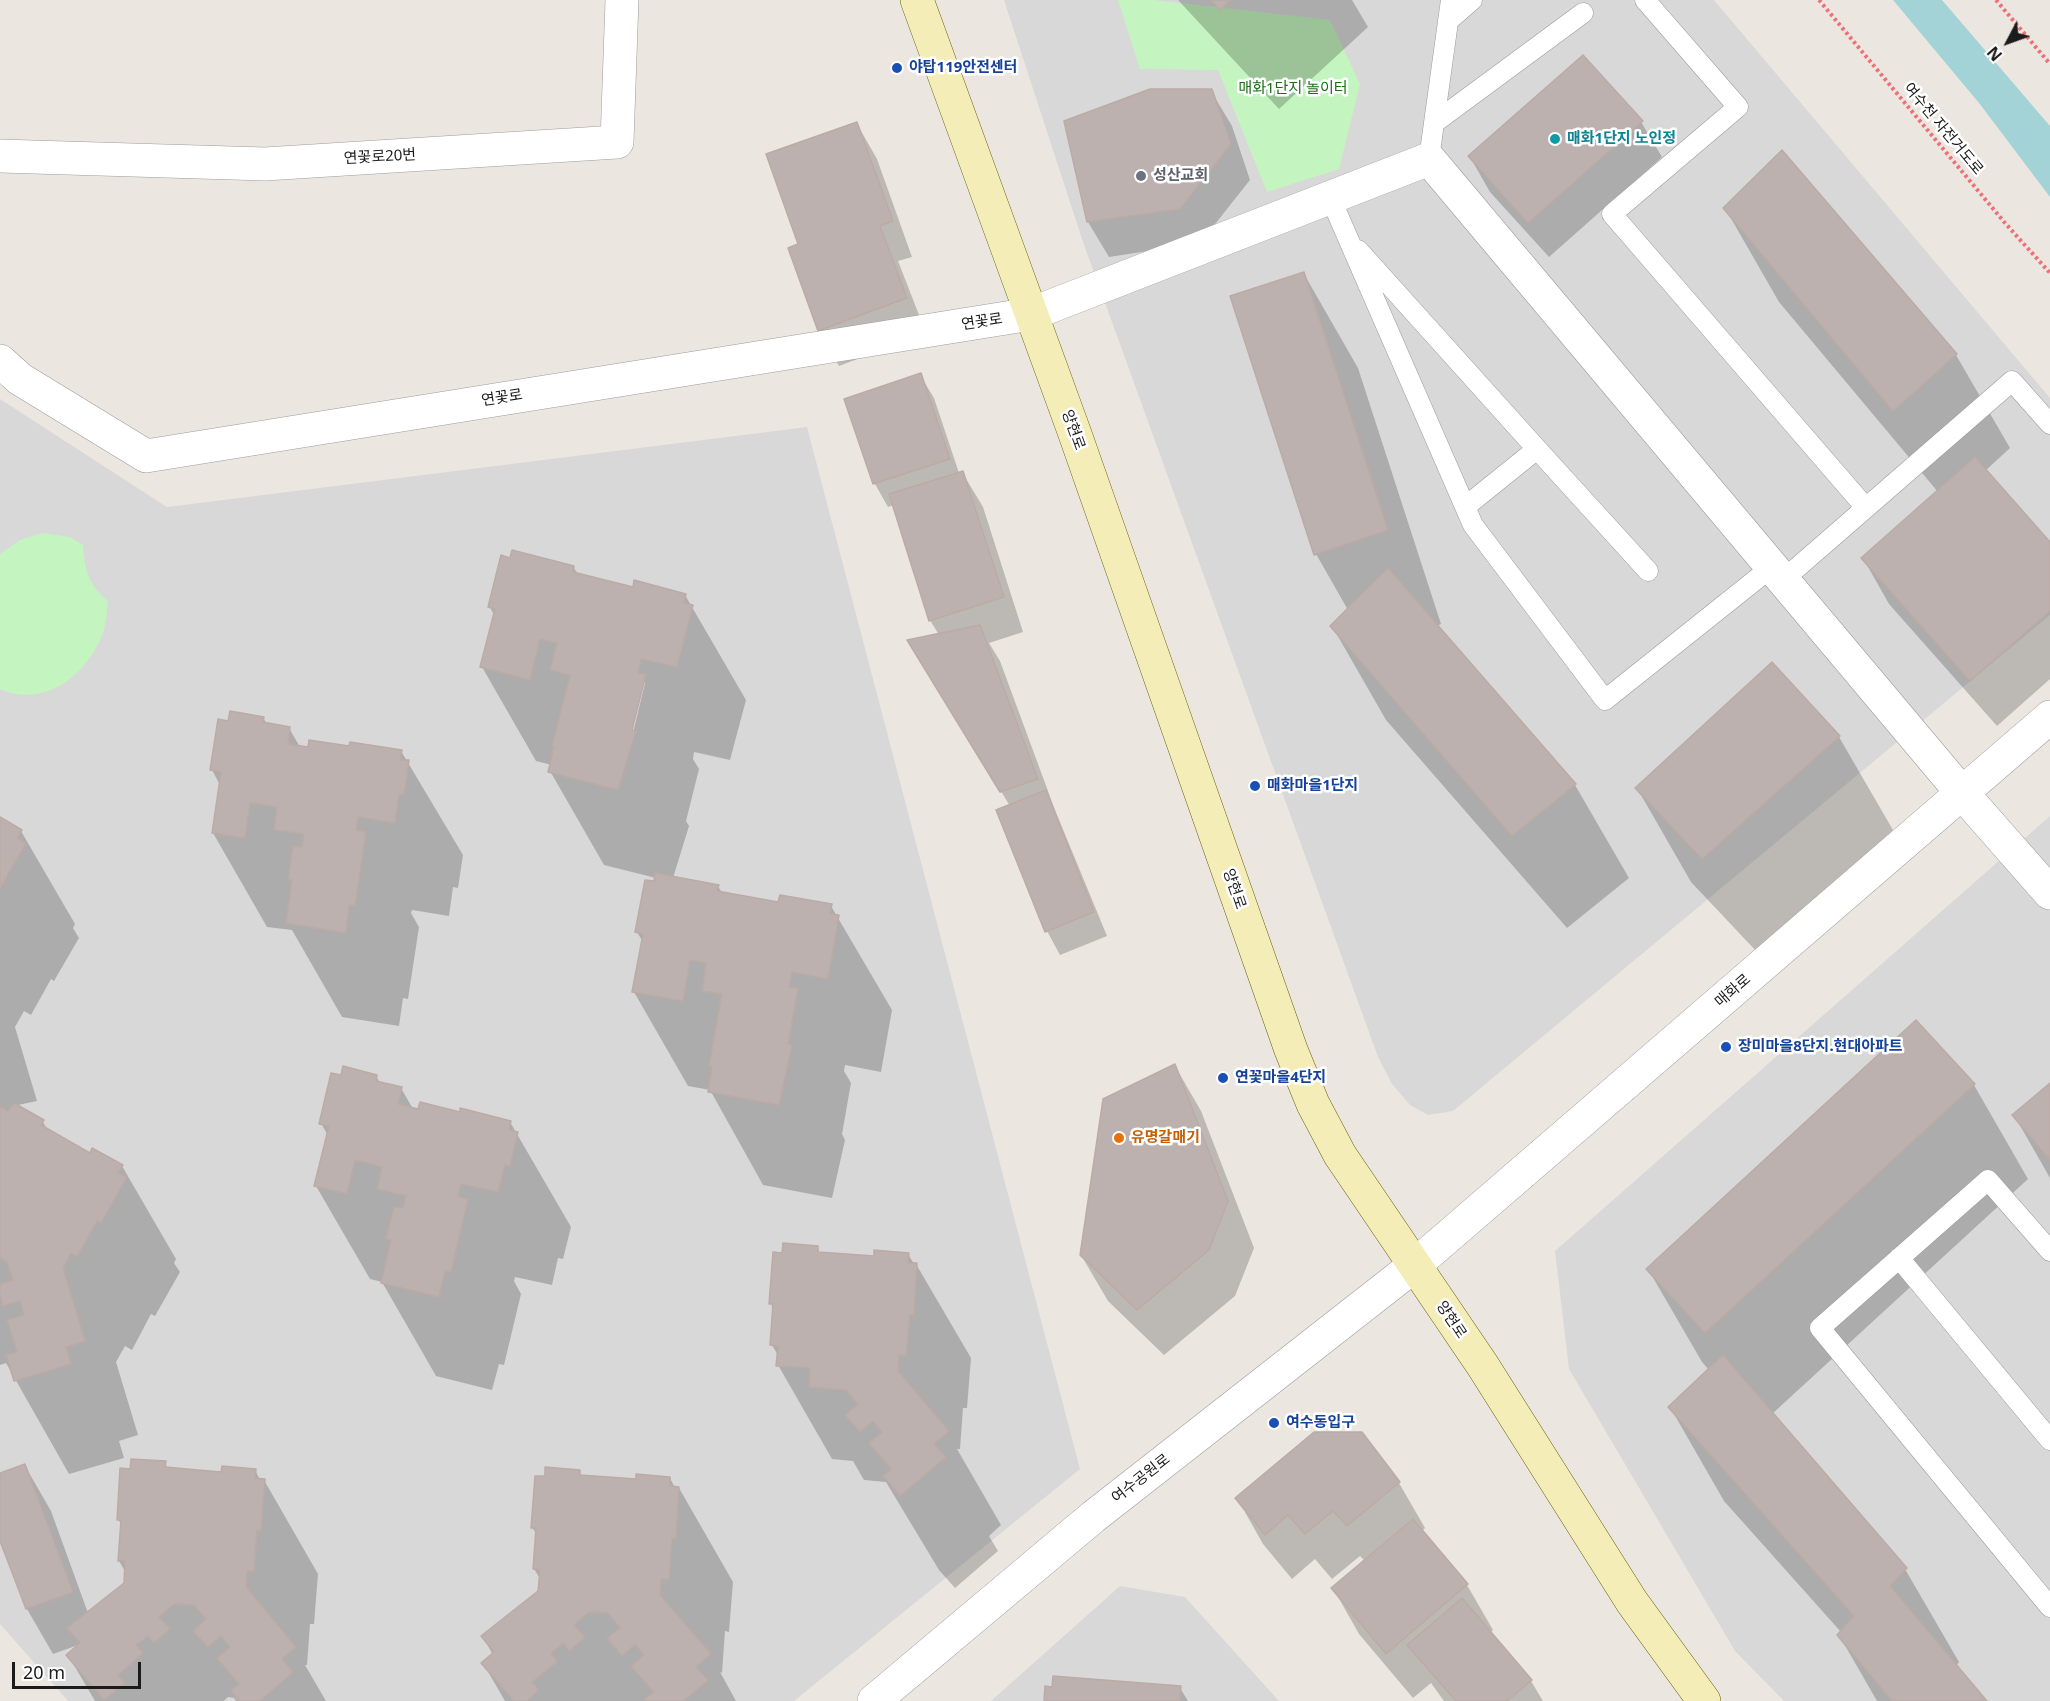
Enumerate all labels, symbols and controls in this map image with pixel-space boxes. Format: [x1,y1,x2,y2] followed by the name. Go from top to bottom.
[1978,12,2038,72] north arrow
[1982,42,2007,66] text: N
[909,59,1018,77] place label: 야탑119안전센터
[890,61,904,75] marker: 야탑119안전센터
[1899,79,1987,179] street label: 여수천 자전거도로
[1238,80,1348,98] park label: 매화1단지 놀이터
[1567,130,1676,148] place label: 매화1단지 노인정
[1548,132,1562,146] marker: 매화1단지 노인정
[343,146,417,168] street label: 연꽃로20번
[1153,167,1208,185] place label: 성산교회
[1134,169,1148,183] marker: 성산교회
[960,310,1004,334] street label: 연꽃로
[480,386,524,410] street label: 연꽃로
[1057,407,1089,453] street label: 양현로
[1267,777,1358,795] place label: 매화마을1단지
[1248,779,1262,793] marker: 매화마을1단지
[1219,866,1249,912] street label: 양현로
[1711,971,1755,1011] street label: 매화로
[1738,1038,1903,1056] place label: 장미마을8단지.현대아파트
[1719,1040,1733,1054] marker: 장미마을8단지.현대아파트
[1235,1069,1326,1087] place label: 연꽃마을4단지
[1216,1071,1230,1085] marker: 연꽃마을4단지
[1131,1129,1200,1147] place label: 유명갈매기
[1112,1131,1126,1145] marker: 유명갈매기
[1432,1298,1470,1342] street label: 양현로
[1286,1414,1355,1432] place label: 여수동입구
[1267,1416,1281,1430] marker: 여수동입구
[1108,1451,1174,1507] street label: 여수공원로
[15,1650,144,1688] scale bar
[23,1660,65,1684] text: 20 m

